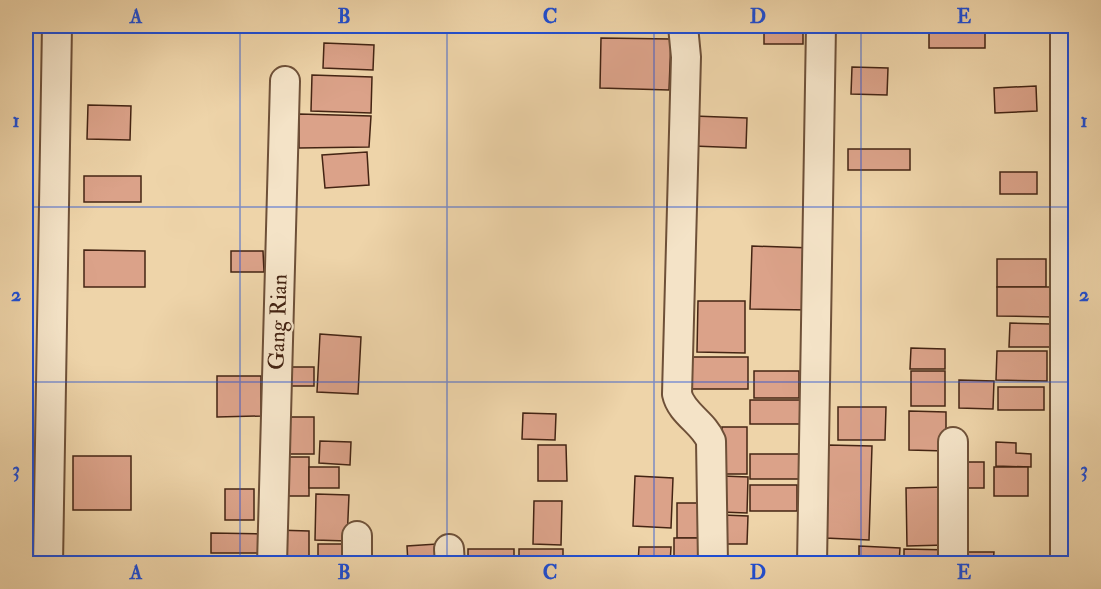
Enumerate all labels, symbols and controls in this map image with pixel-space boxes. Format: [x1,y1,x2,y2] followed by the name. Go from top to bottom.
[129,4,143,29] text: A
[337,4,351,29] text: B
[543,4,557,29] text: C
[750,4,766,29] text: D
[957,4,972,29] text: E
[12,108,20,133] text: 1
[1080,108,1088,133] text: 1
[262,273,294,371] street label: Gang Rian
[11,282,21,307] text: 2
[1079,282,1089,307] text: 2
[12,457,20,482] text: 3
[1080,457,1088,482] text: 3
[129,560,143,585] text: A
[337,560,351,585] text: B
[543,560,557,585] text: C
[750,560,766,585] text: D
[957,560,972,585] text: E

